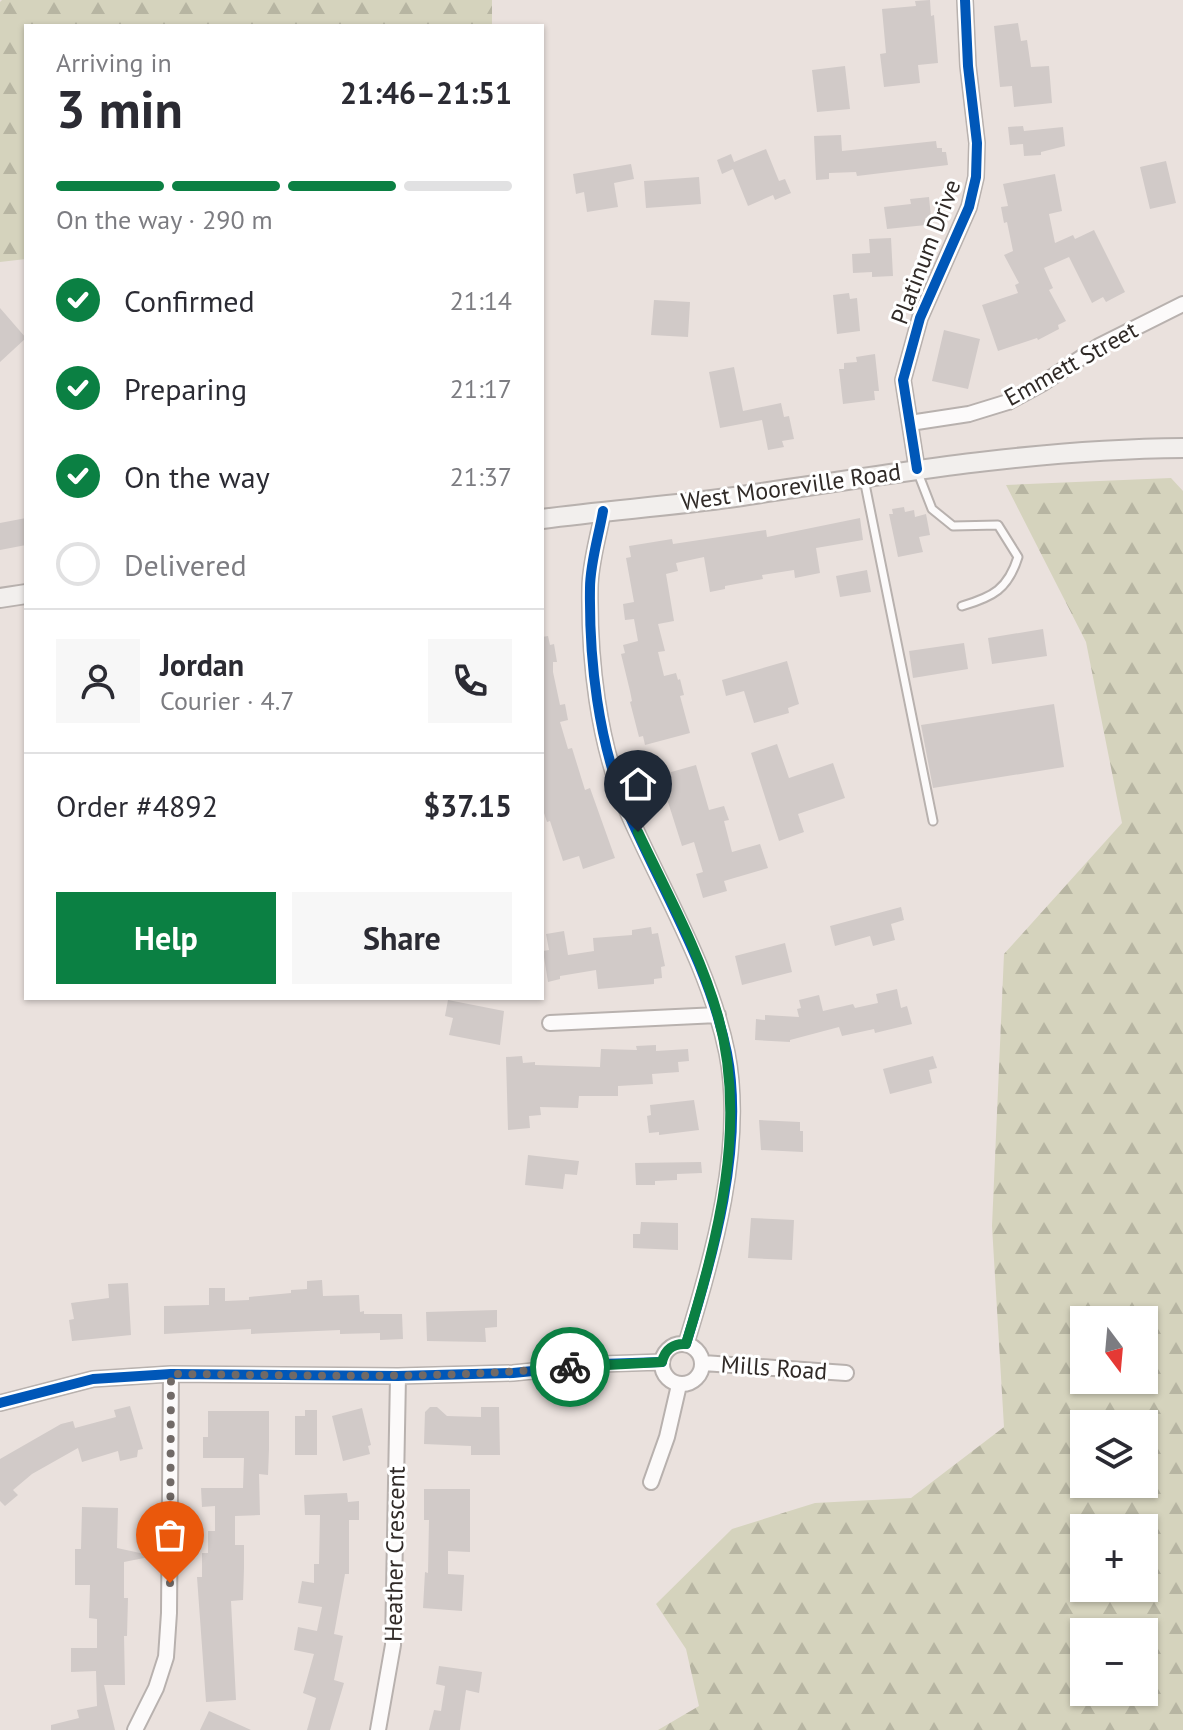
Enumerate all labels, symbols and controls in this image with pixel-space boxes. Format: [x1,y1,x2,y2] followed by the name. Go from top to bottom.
[56,46,172,79] text: Arriving in
[340,73,512,112] text: 21:46–21:51
[56,75,183,142] text: 3 min
[884,175,967,329] street label: Platinum Drive
[56,203,273,236] text: On the way · 290 m
[56,278,100,322] icon: check
[124,281,255,320] text: Confirmed
[450,284,512,317] text: 21:14
[999,314,1143,413] street label: Emmett Street
[56,366,100,410] icon: check
[124,369,247,408] text: Preparing
[450,372,512,405] text: 21:17
[56,454,100,498] icon: check
[679,456,903,517] street label: West Mooreville Road
[124,457,270,496] text: On the way
[450,460,512,493] text: 21:37
[124,545,247,584] text: Delivered
[56,639,140,723] button: person
[428,639,512,723] button: phone
[160,645,244,684] text: Jordan
[160,684,294,717] text: Courier · 4.7
[604,750,672,832] pin
[616,762,660,806] icon: home
[56,786,218,825] text: Order #4892
[423,786,512,825] text: $37.15
[56,892,276,984] button: Help
[292,892,512,984] button: Share
[1070,1306,1158,1394] north arrow
[1070,1306,1158,1706] map controls
[530,1327,610,1407] courier
[548,1345,592,1389] icon: bike
[720,1348,828,1387] street label: Mills Road
[1070,1410,1158,1498] button: layers
[377,1466,412,1642] street label: Heather Crescent
[136,1501,204,1583] pin
[148,1513,192,1557] icon: bag
[1070,1514,1158,1602] button: +
[1070,1618,1158,1706] button: −

